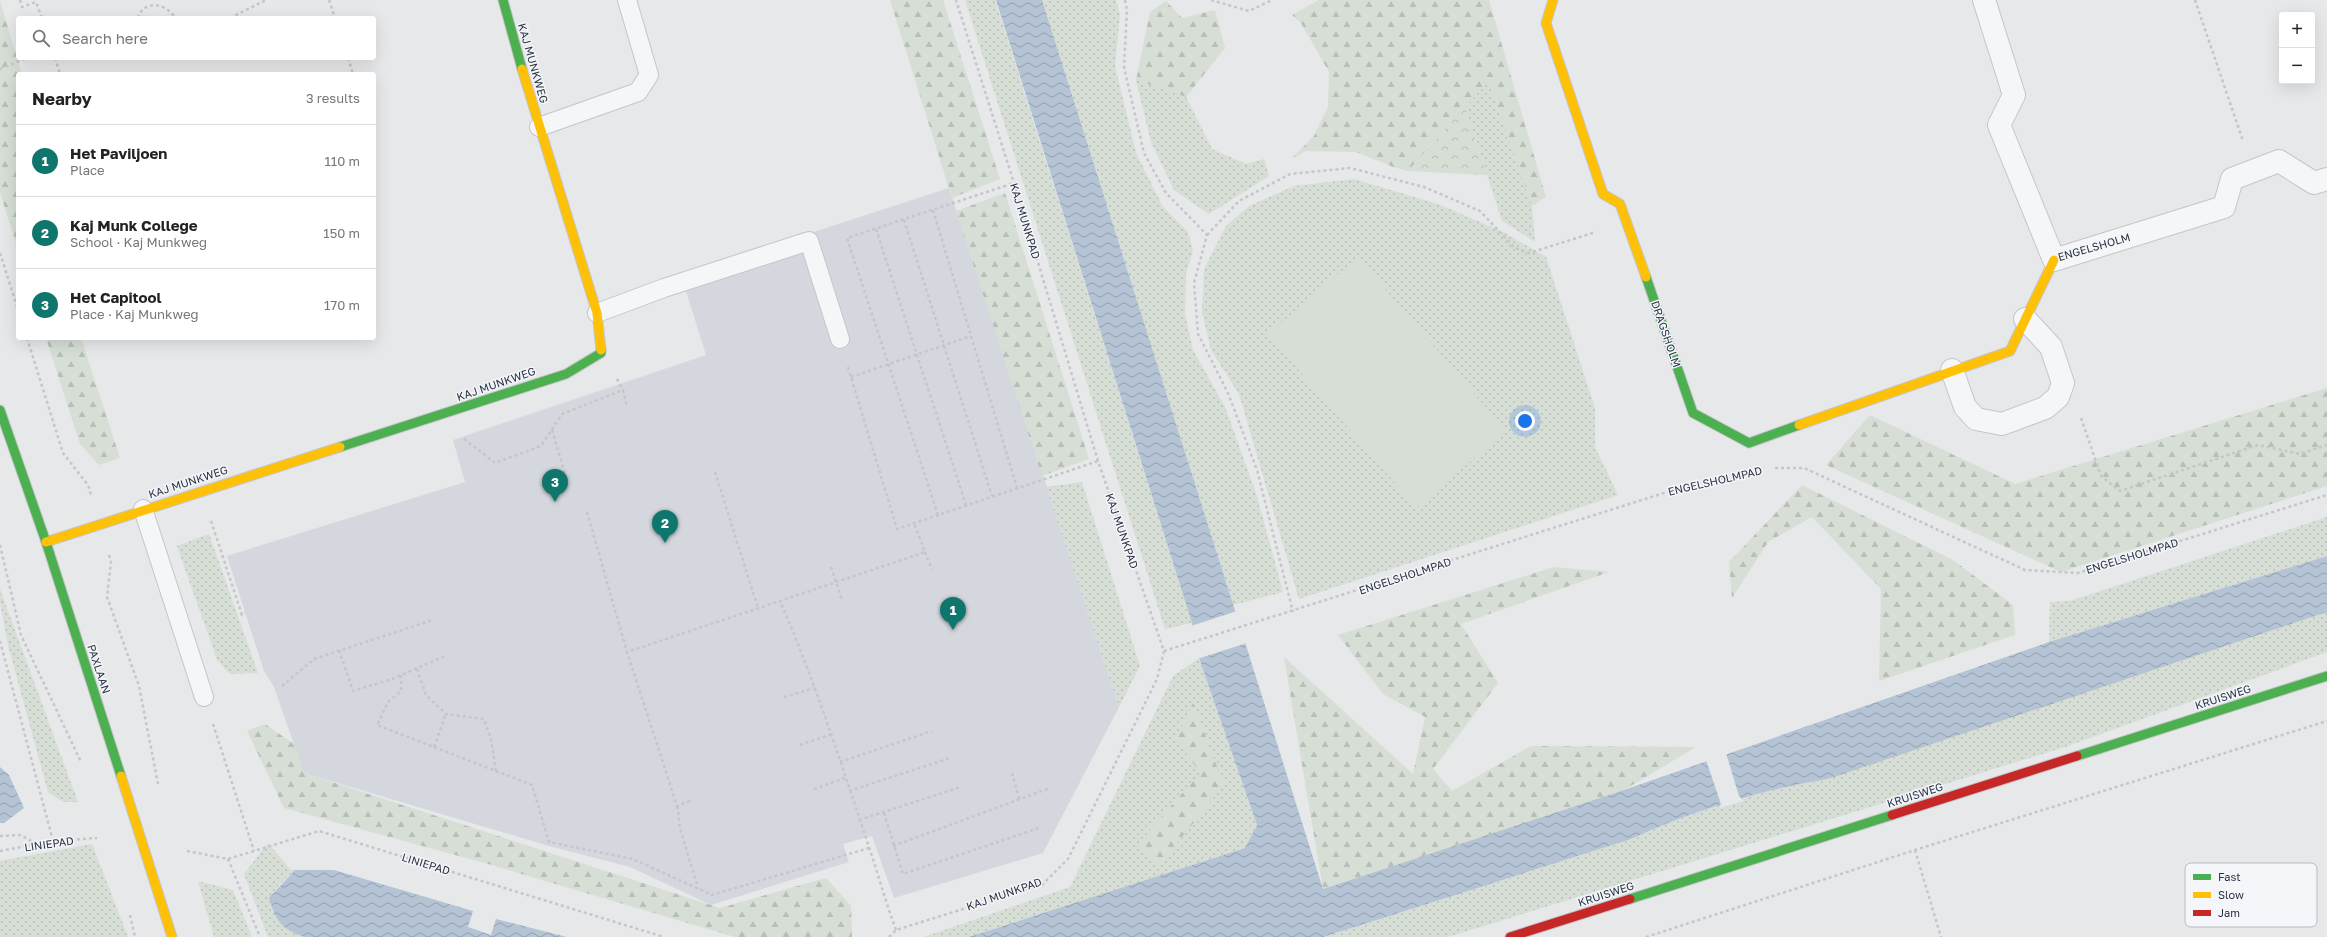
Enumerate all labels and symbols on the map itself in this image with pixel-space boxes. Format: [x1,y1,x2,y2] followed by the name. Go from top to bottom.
[516,21,551,105] street label: KAJ MUNKWEG
[1008,181,1043,261] street label: KAJ MUNKPAD
[2056,230,2132,263] street label: ENGELSHOLM
[1649,299,1684,369] street label: DRAGSHOLM
[455,364,537,403] street label: KAJ MUNKWEG
[1515,411,1535,431] your location
[147,462,229,500] street label: KAJ MUNKWEG
[1667,463,1764,498] street label: ENGELSHOLMPAD
[542,469,568,502] pin: 3
[1103,491,1142,571] street label: KAJ MUNKPAD
[652,510,678,543] pin: 2
[2084,535,2180,576] street label: ENGELSHOLMPAD
[1357,554,1453,597] street label: ENGELSHOLMPAD
[940,597,966,630] pin: 1
[85,643,114,695] street label: PAXLAAN
[2193,681,2253,712] street label: KRUISWEG
[1885,779,1945,810] street label: KRUISWEG
[23,834,75,853] street label: LINIEPAD
[401,850,452,877] street label: LINIEPAD
[2185,863,2317,927] legend
[2218,870,2241,883] text: Fast
[964,874,1044,913] street label: KAJ MUNKPAD
[1576,878,1636,909] street label: KRUISWEG
[2218,888,2244,901] text: Slow
[2218,906,2240,919] text: Jam

